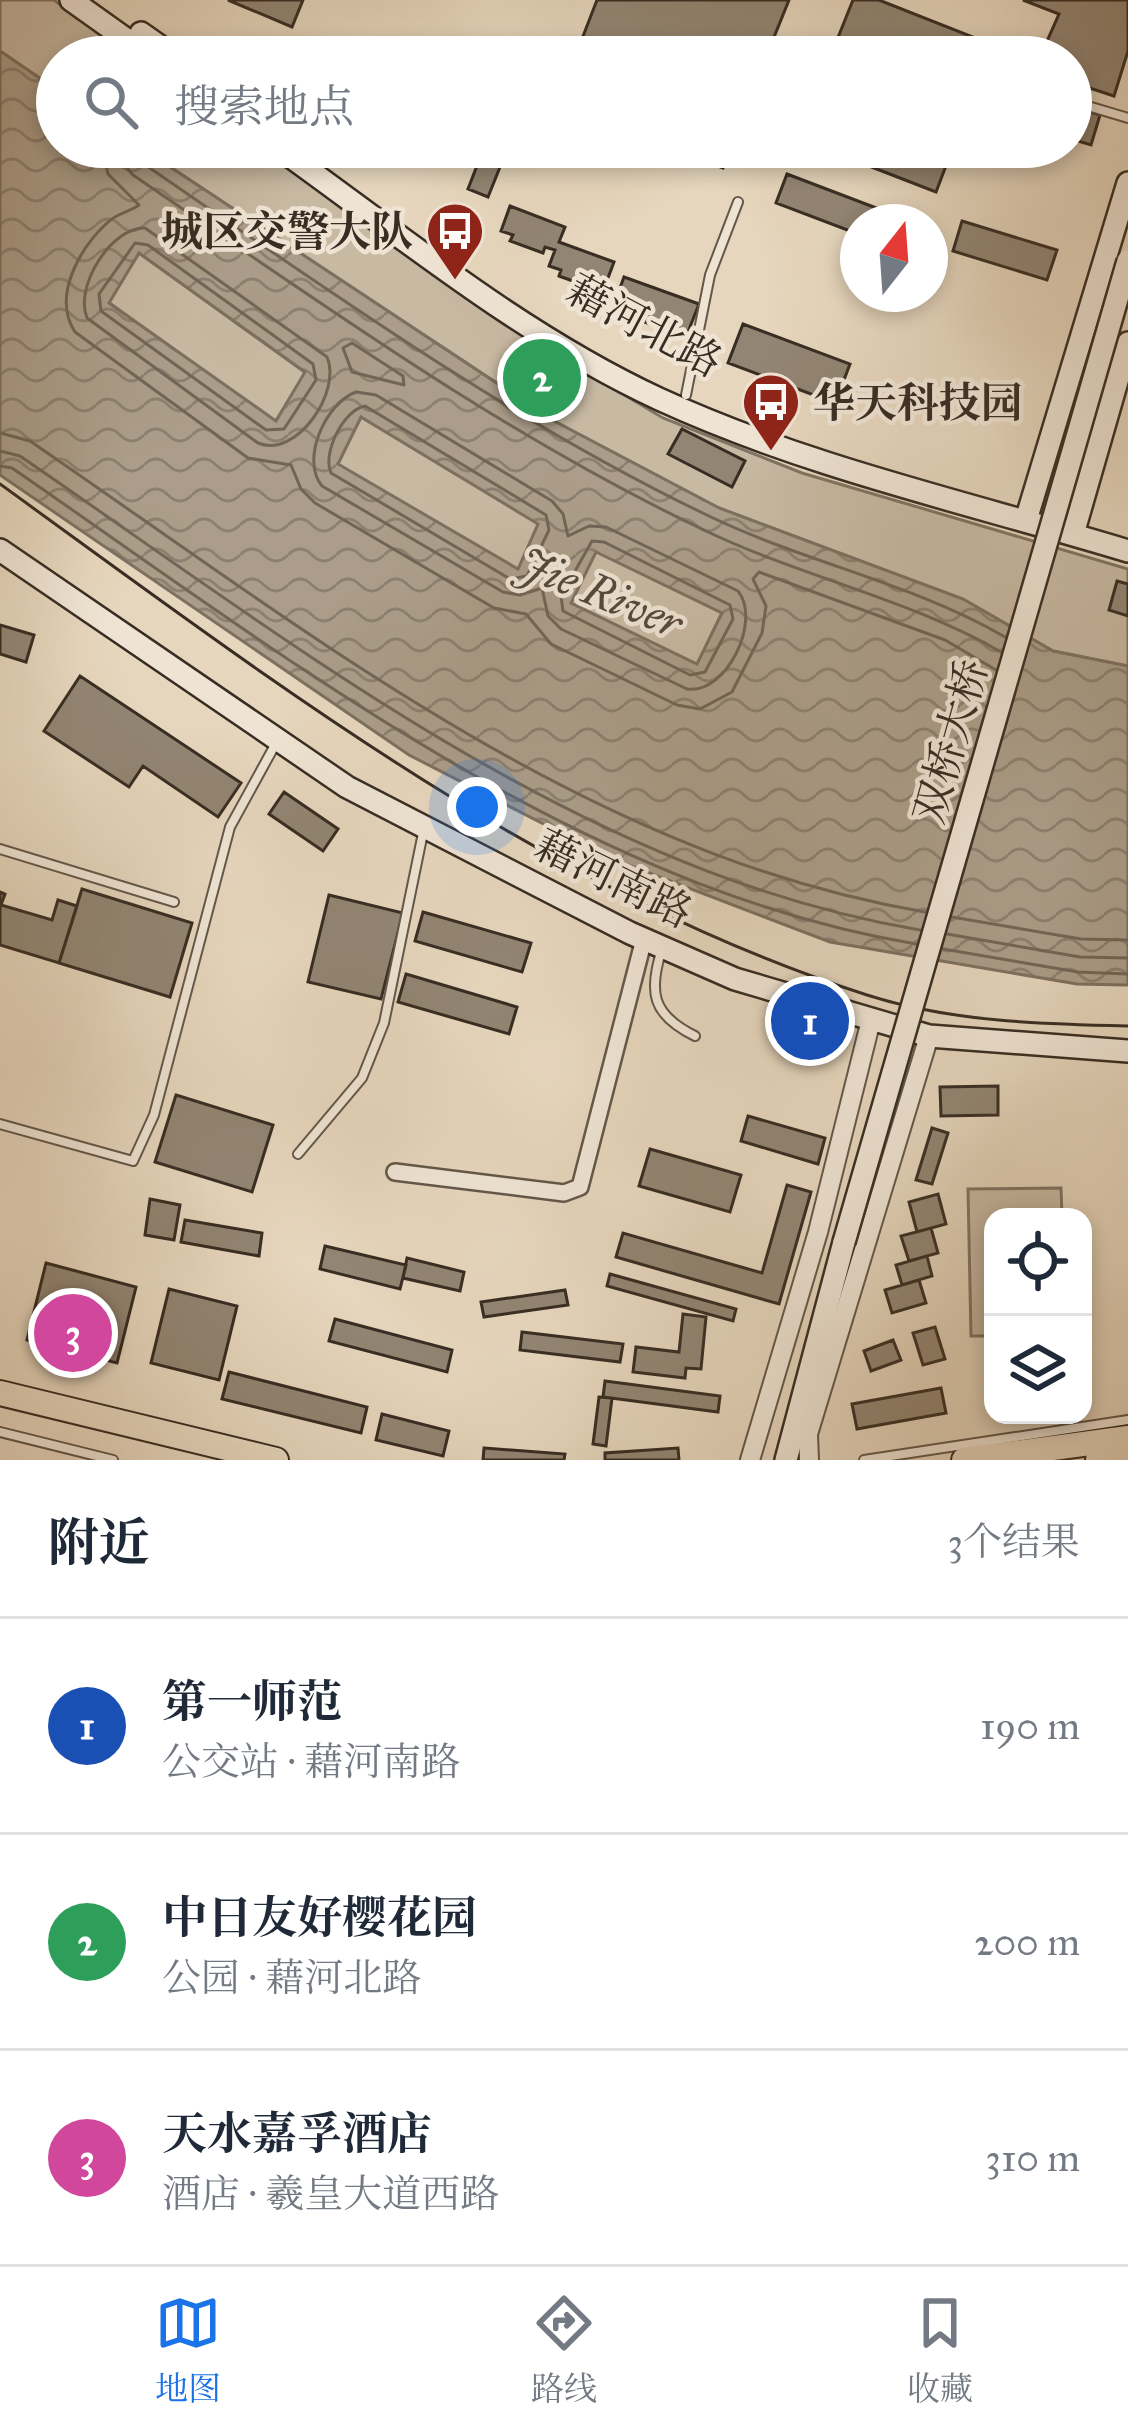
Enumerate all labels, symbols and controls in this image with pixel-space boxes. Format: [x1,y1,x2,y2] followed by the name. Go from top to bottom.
[36,36,1092,168] search box
[78,69,144,135] icon: search
[174,79,354,134] text: 搜索地点
[424,200,486,282] bus stop icon: 城区交警大队
[840,204,948,312] north arrow
[161,206,413,258] place label: 城区交警大队
[558,263,731,388] street label: 藉河北路
[503,333,581,423] pin: 2
[740,371,802,453] bus stop icon: 华天科技园
[813,377,1023,429] place label: 华天科技园
[508,534,693,651] water label: Jie River
[903,653,999,829] street label: 双桥大桥
[447,777,507,837] your location
[527,819,700,939] street label: 藉河南路
[771,976,849,1066] pin: 1
[984,1208,1092,1424] map controls
[984,1208,1092,1316] button: locate
[34,1288,112,1378] pin: 3
[984,1316,1092,1424] button: layers
[48,1512,150,1574] text: 附近
[947,1518,1080,1566] text: 3个结果
[162,1674,342,1729] text: 第一师范
[79,1702,95,1750] text: 1
[980,1702,1080,1750] text: 190 m
[162,1738,460,1786] text: 公交站 · 藉河南路
[162,1890,477,1945] text: 中日友好樱花园
[77,1918,97,1966] text: 2
[974,1918,1080,1966] text: 200 m
[162,1954,421,2002] text: 公园 · 藉河北路
[162,2106,432,2161] text: 天水嘉孚酒店
[79,2134,95,2182] text: 3
[985,2134,1080,2182] text: 310 m
[162,2170,499,2218] text: 酒店 · 羲皇大道西路
[155,2290,221,2409] tab: 地图
[531,2290,597,2409] tab: 路线
[907,2290,973,2409] tab: 收藏

